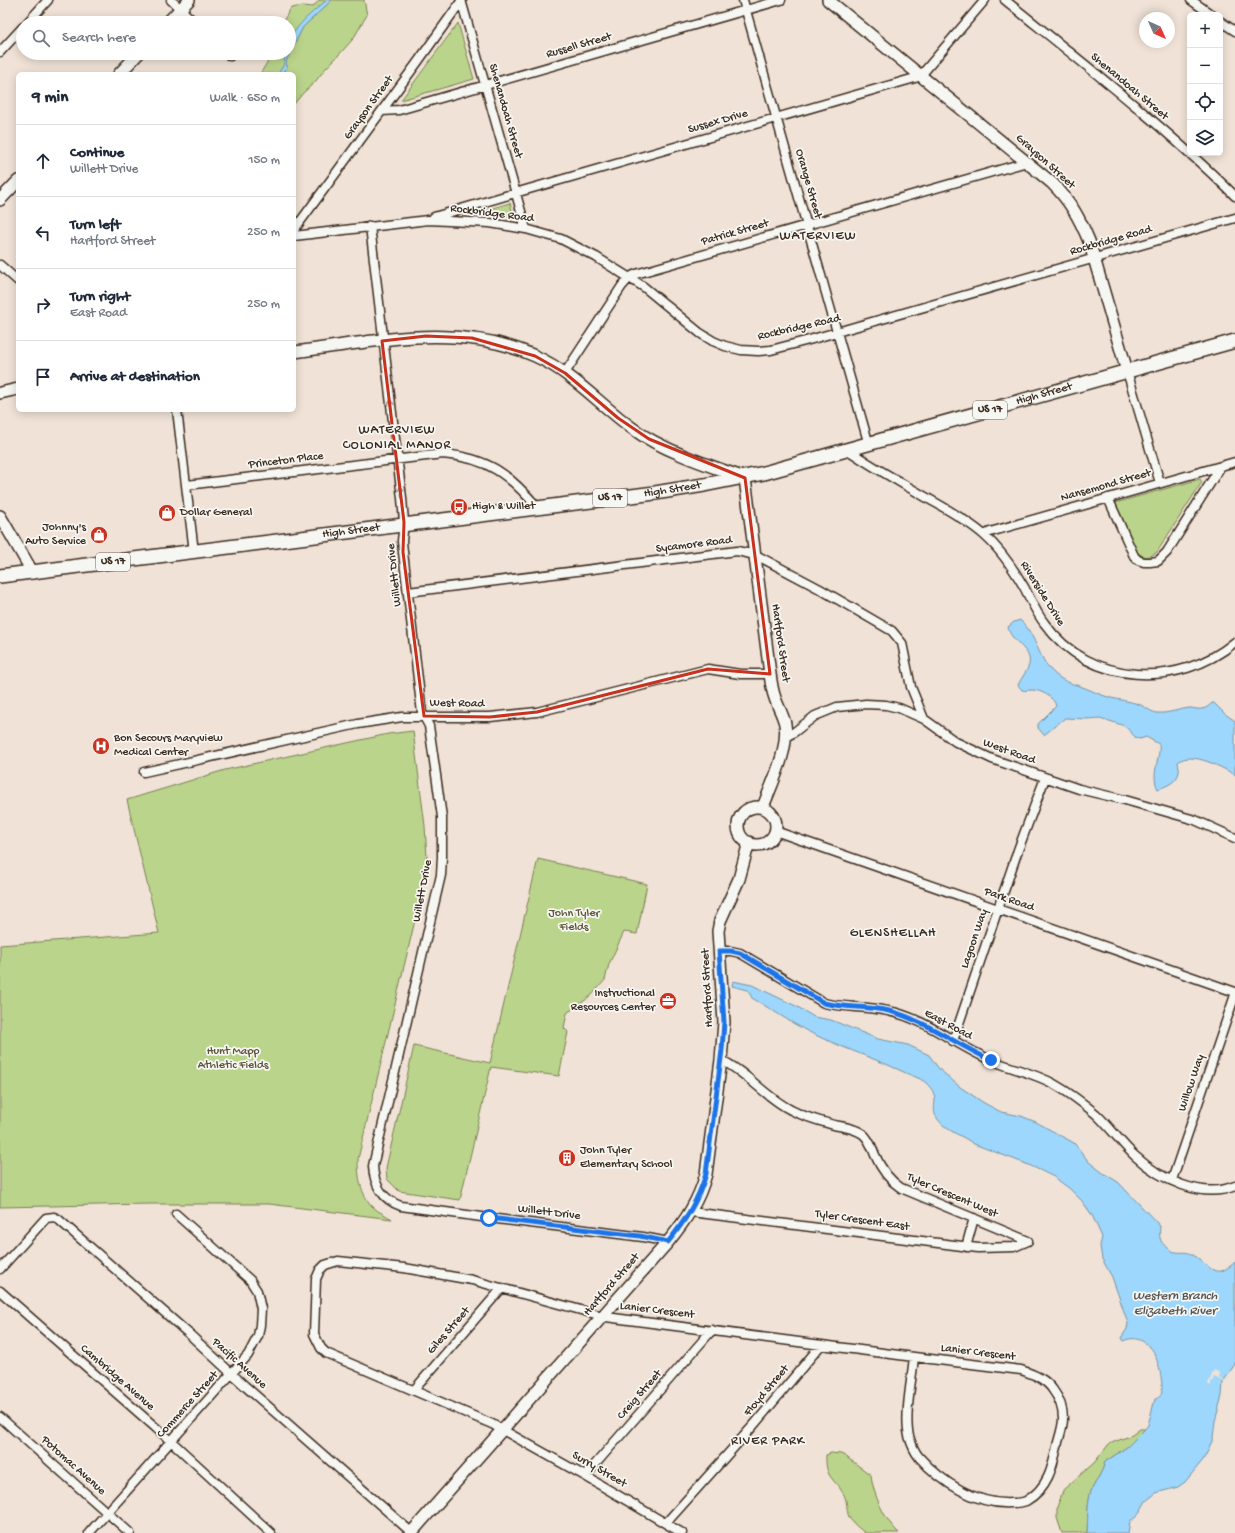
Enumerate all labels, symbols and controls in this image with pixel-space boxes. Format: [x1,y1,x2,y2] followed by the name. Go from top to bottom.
[1139,12,1175,48] north arrow
[1187,12,1223,156] map controls
[1187,12,1223,48] button: +
[16,16,296,60] search box
[30,27,52,49] icon: search
[62,29,136,47] text: Search here
[545,30,614,62] street label: Russell Street
[1187,48,1223,84] button: −
[1087,50,1172,124] street label: Shenandoah Street
[485,62,525,161] street label: Shenandoah Street
[341,72,398,143] street label: Grayson Street
[1187,84,1223,120] button: locate
[32,88,68,108] text: 9 min
[210,91,280,106] text: Walk · 650 m
[686,107,750,137] street label: Sussex Drive
[1187,120,1223,156] button: layers
[1012,132,1079,193] street label: Grayson Street
[70,144,124,162] text: Continue
[791,148,825,221] street label: Orange Street
[32,150,54,172] icon: ahead
[248,153,280,168] text: 150 m
[70,162,138,177] text: Willett Drive
[449,202,536,226] street label: Rockbridge Road
[70,216,121,234] text: Turn left
[699,216,771,250] street label: Patrick Street
[32,222,54,244] icon: left
[1069,222,1154,259] street label: Rockbridge Road
[247,225,280,240] text: 250 m
[779,229,857,244] district label: WATERVIEW
[70,234,155,249] text: Hartford Street
[70,288,130,306] text: Turn right
[32,294,54,316] icon: right
[247,297,280,312] text: 250 m
[70,306,127,321] text: East Road
[756,311,843,344] street label: Rockbridge Road
[32,366,54,388] icon: arrive
[70,368,200,386] text: Arrive at destination
[1014,380,1075,409] street label: High Street
[387,400,394,413] one-way arrow
[973,401,1007,419] road number: US 17
[343,423,451,453] district label: WATERVIEW COLONIAL MANOR
[247,449,325,473] street label: Princeton Place
[1059,466,1154,506] street label: Nansemond Street
[643,478,703,501] street label: High Street
[397,486,405,499] one-way arrow
[593,489,627,507] road number: US 17
[449,497,469,517] bus stop icon: High & Willet
[472,500,536,514] place label: High & Willet
[157,503,177,523] shop icon: Dollar General
[179,506,253,520] place label: Dollar General
[25,521,87,549] place label: Johnny's Auto Service
[322,521,382,542] street label: High Street
[89,525,109,545] shop icon: Johnny's Auto Service
[655,533,734,557] street label: Sycamore Road
[385,542,405,607] street label: Willett Drive
[96,553,130,571] road number: US 17
[1016,559,1068,630] street label: Riverside Drive
[768,603,793,684] street label: Hartford Street
[429,697,485,711] street label: West Road
[113,732,223,760] place label: Bon Secours Maryview Medical Center
[91,736,111,756] hospital icon: Bon Secours Maryview Medical Center
[981,736,1038,768] street label: West Road
[410,858,436,923] street label: Willett Drive
[981,885,1037,915] street label: Park Road
[548,907,601,935] park label: John Tyler Fields
[958,907,992,970] street label: Lagoon Way
[850,926,936,941] district label: GLENSHELLAH
[699,947,717,1028] street label: Hartford Street
[571,987,657,1015] place label: Instructional Resources Center
[658,991,678,1011] office icon: Instructional Resources Center
[922,1006,975,1044] street label: East Road
[198,1045,269,1073] park label: Hunt Mapp Athletic Fields
[982,1051,1000,1069] route end
[1176,1053,1208,1113] street label: Willow Way
[580,1144,673,1172] place label: John Tyler Elementary School
[557,1148,577,1168] building icon: John Tyler Elementary School
[904,1170,1000,1222] street label: Tyler Crescent West
[517,1202,582,1224] street label: Willett Drive
[813,1207,911,1235] street label: Tyler Crescent East
[480,1209,498,1227] route start
[581,1250,644,1319] street label: Hartford Street
[1133,1289,1219,1319] water label: Western Branch Elizabeth River
[619,1299,696,1323] street label: Lanier Crescent
[425,1304,474,1358] street label: Giles Street
[208,1335,270,1393] street label: Pacific Avenue
[940,1341,1017,1365] street label: Lanier Crescent
[77,1342,158,1415] street label: Cambridge Avenue
[741,1362,793,1420] street label: Floyd Street
[615,1366,666,1423] street label: Creig Street
[154,1368,222,1441] street label: Commerce Street
[37,1433,109,1499] street label: Potomac Avenue
[731,1434,806,1449] district label: RIVER PARK
[569,1449,630,1492] street label: Surry Street

